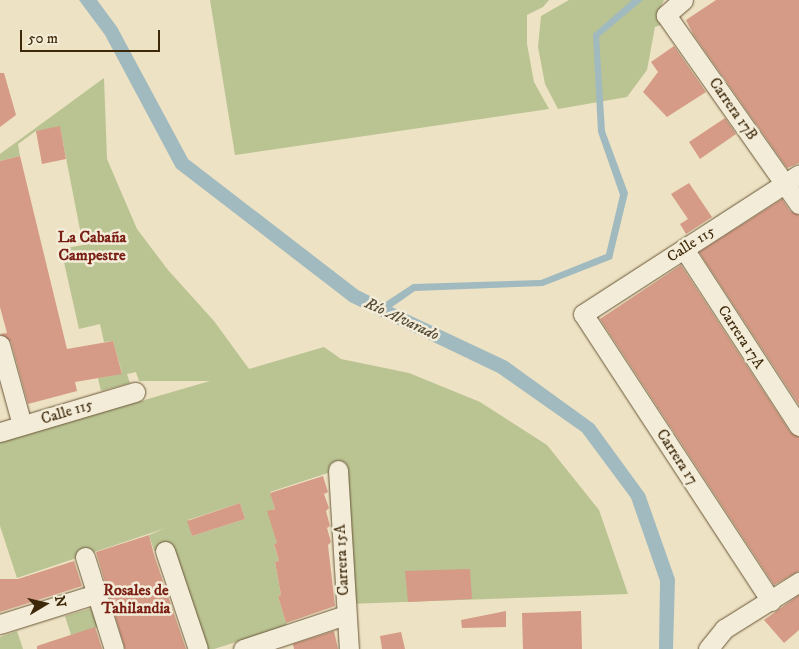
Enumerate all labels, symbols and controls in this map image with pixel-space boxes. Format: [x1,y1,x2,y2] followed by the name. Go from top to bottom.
[22,20,162,52] scale bar
[28,29,58,48] text: 50 m
[705,74,761,144] street label: Carrera 17B
[664,222,718,266] street label: Calle 115
[58,227,126,265] district label: La Cabaña Campestre
[362,293,442,345] water label: Río Alvarado
[714,302,768,372] street label: Carrera 17A
[39,396,95,428] street label: Calle 115
[652,426,702,488] street label: Carrera 17
[331,524,353,596] street label: Carrera 15A
[20,579,70,629] north arrow
[102,580,170,618] district label: Rosales de Tahilandia
[50,595,70,609] text: N

